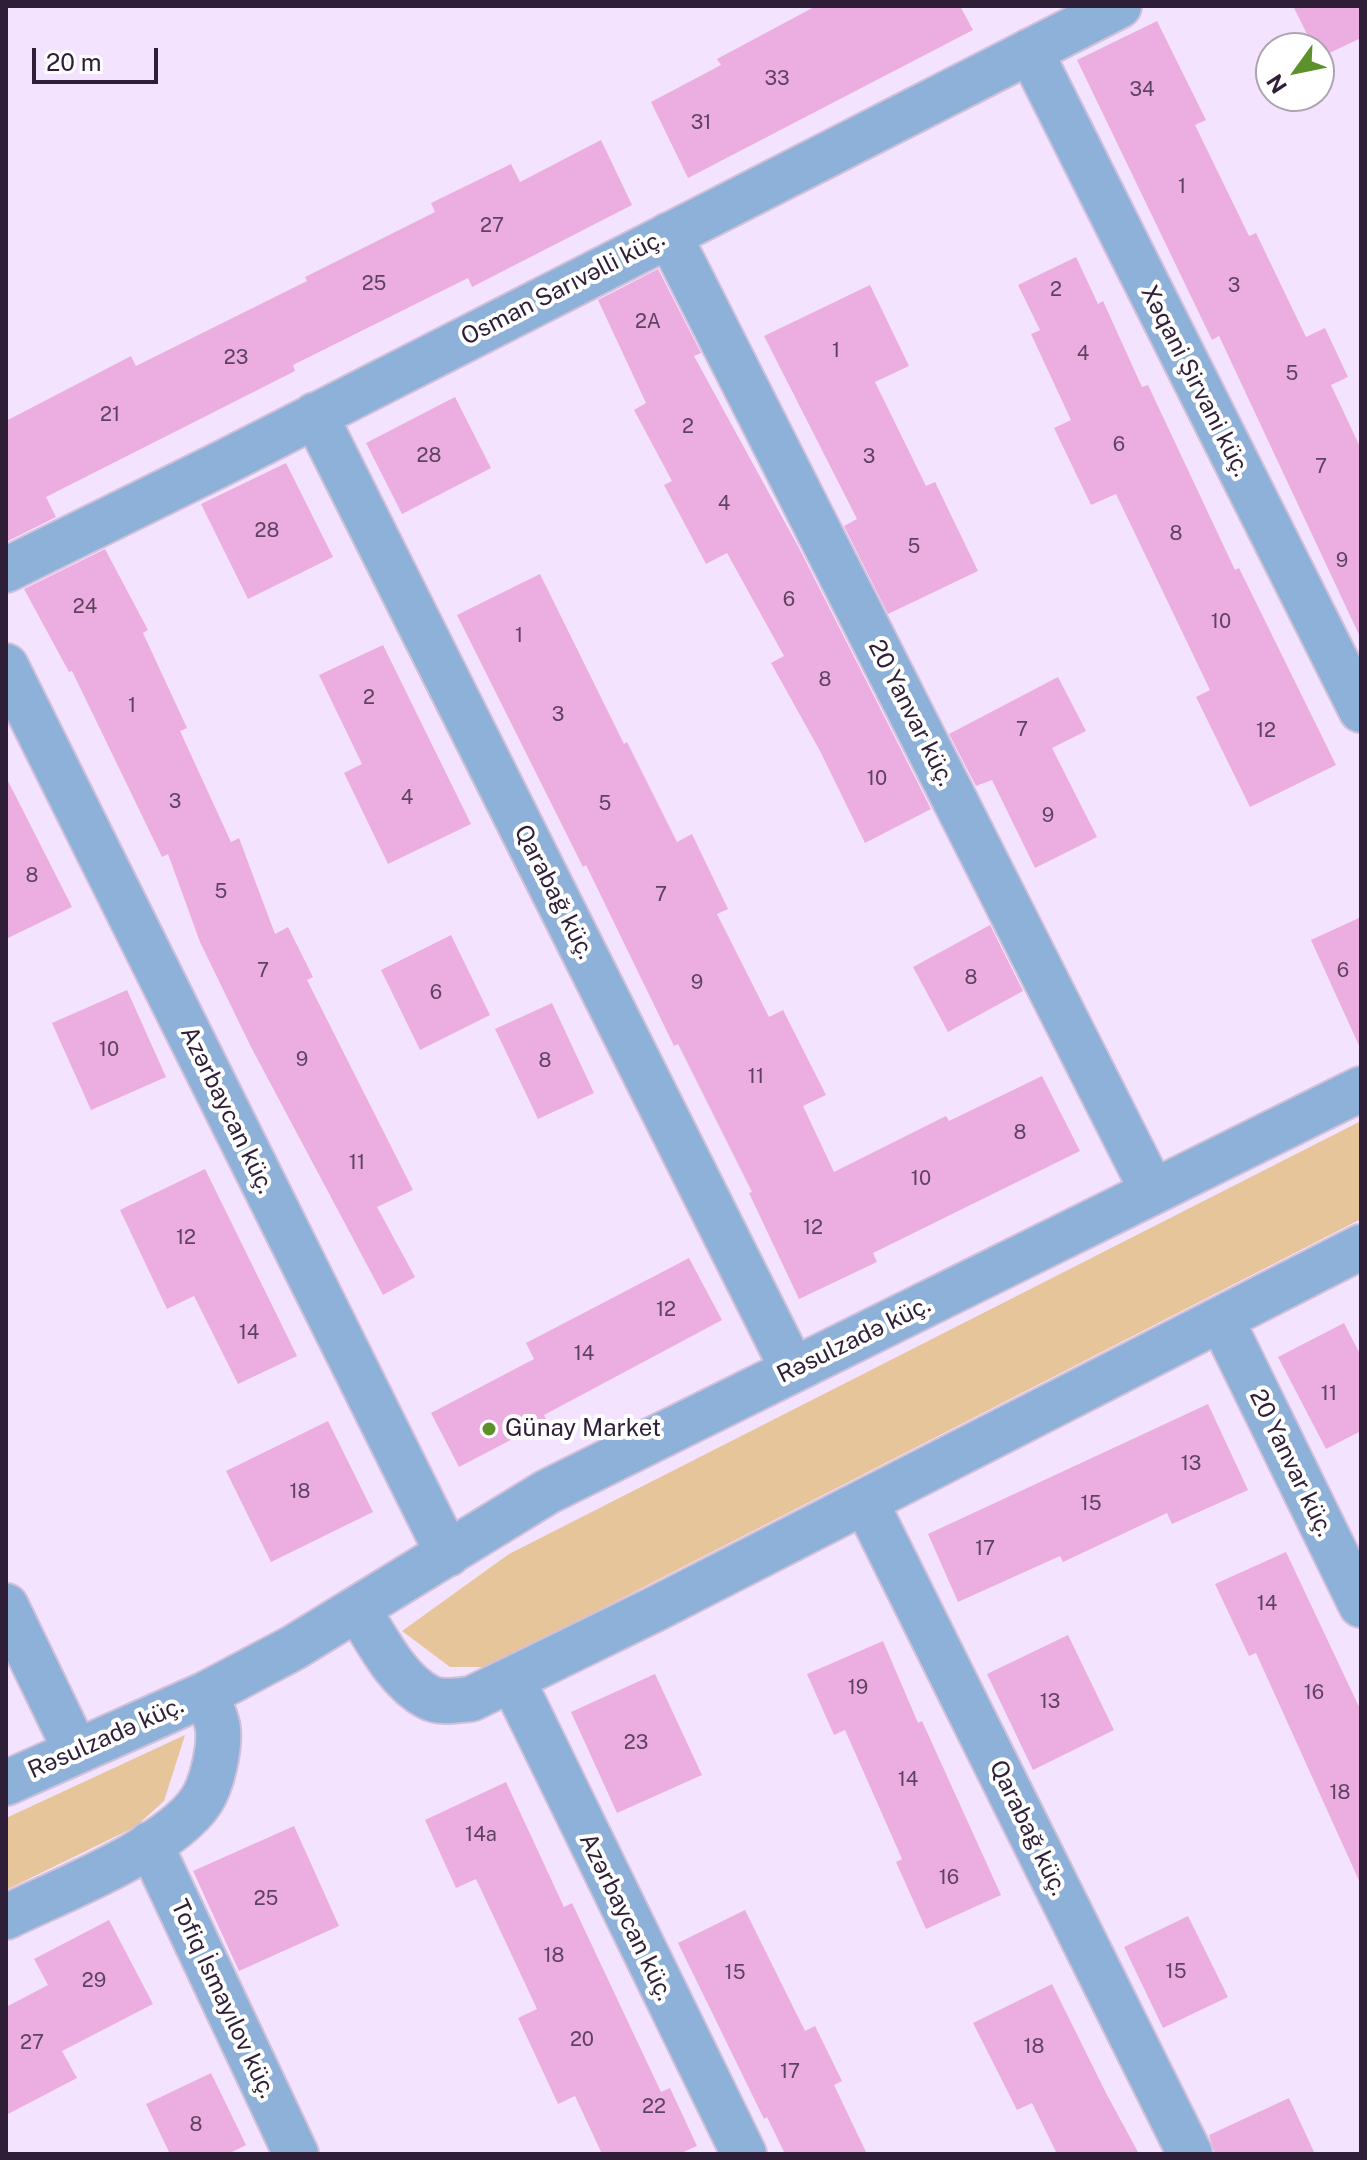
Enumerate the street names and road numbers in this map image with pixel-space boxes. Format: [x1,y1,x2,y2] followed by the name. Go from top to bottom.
[456,224,670,352] street label: Osman Sarıvəlli küç.
[1134,281,1256,481] street label: Xəqani Şirvani küç.
[862,635,960,791] street label: 20 Yanvar küç.
[508,820,600,964] street label: Qarabağ küç.
[174,1022,280,1198] street label: Azərbaycan küç.
[773,1290,935,1390] street label: Rəsulzadə küç.
[1243,1385,1339,1541] street label: 20 Yanvar küç.
[24,1691,188,1785] street label: Rəsulzadə küç.
[983,1756,1073,1900] street label: Qarabağ küç.
[573,1829,679,2005] street label: Azərbaycan küç.
[164,1895,282,2103] street label: Tofiq İsmayılov küç.

